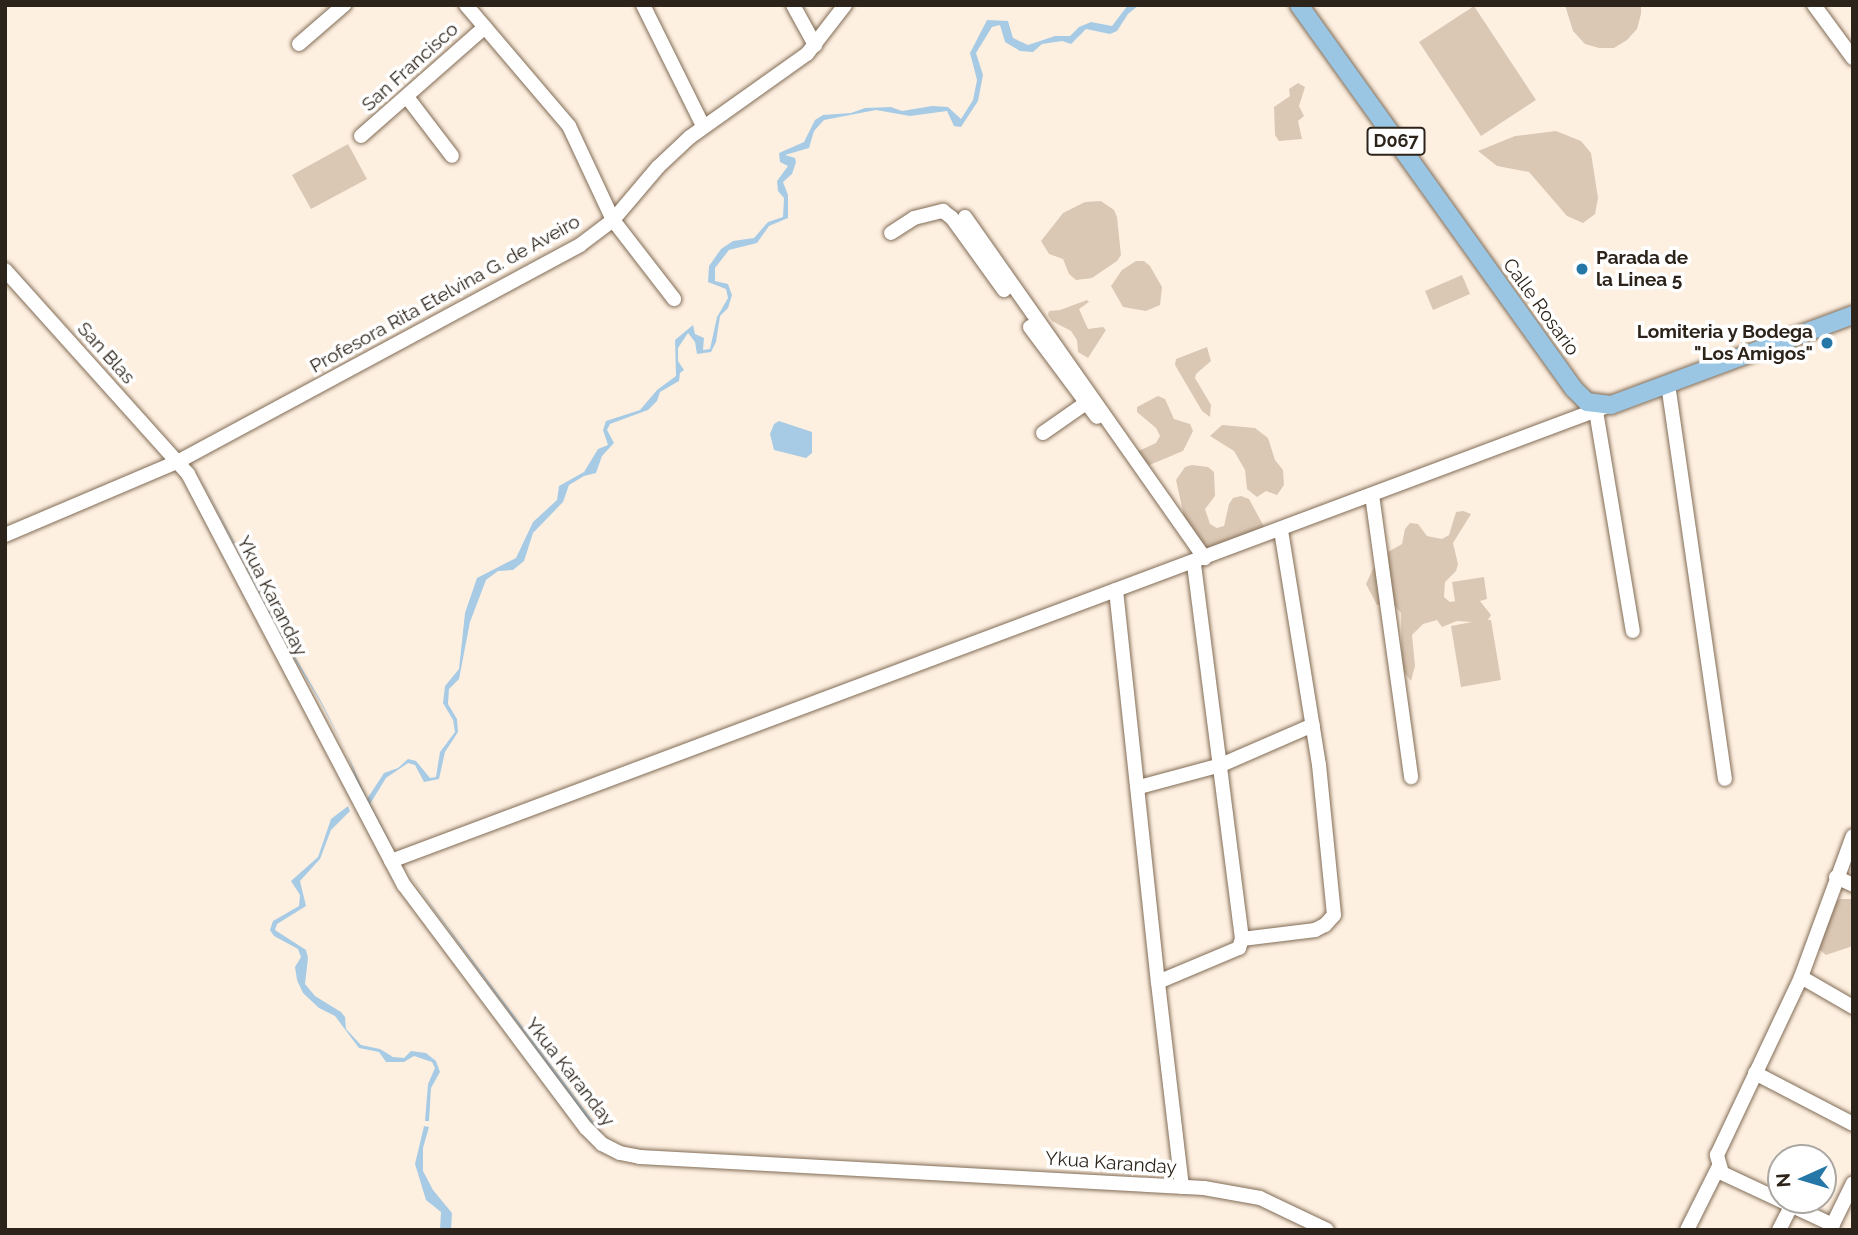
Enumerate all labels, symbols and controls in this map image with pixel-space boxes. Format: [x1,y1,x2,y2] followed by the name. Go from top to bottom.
[357,18,463,116] street label: San Francisco
[1366,126,1426,156] road number: D067
[306,210,584,378] street label: Profesora Rita Etelvina G. de Aveiro
[1596,247,1688,291] place label: Parada de la Linea 5
[1498,254,1584,360] street label: Calle Rosario
[1574,261,1590,277] marker: Parada de la Linea 5
[72,317,140,389] street label: San Blas
[1636,321,1813,365] place label: Lomiteria y Bodega "Los Amigos"
[1819,335,1835,351] marker: Lomiteria y Bodega "Los Amigos"
[232,532,312,660] street label: Ykua Karanday
[520,1013,620,1131] street label: Ykua Karanday
[1767,1144,1837,1214] north arrow
[1045,1147,1177,1179] street label: Ykua Karanday
[1772,1172,1795,1188] text: N

